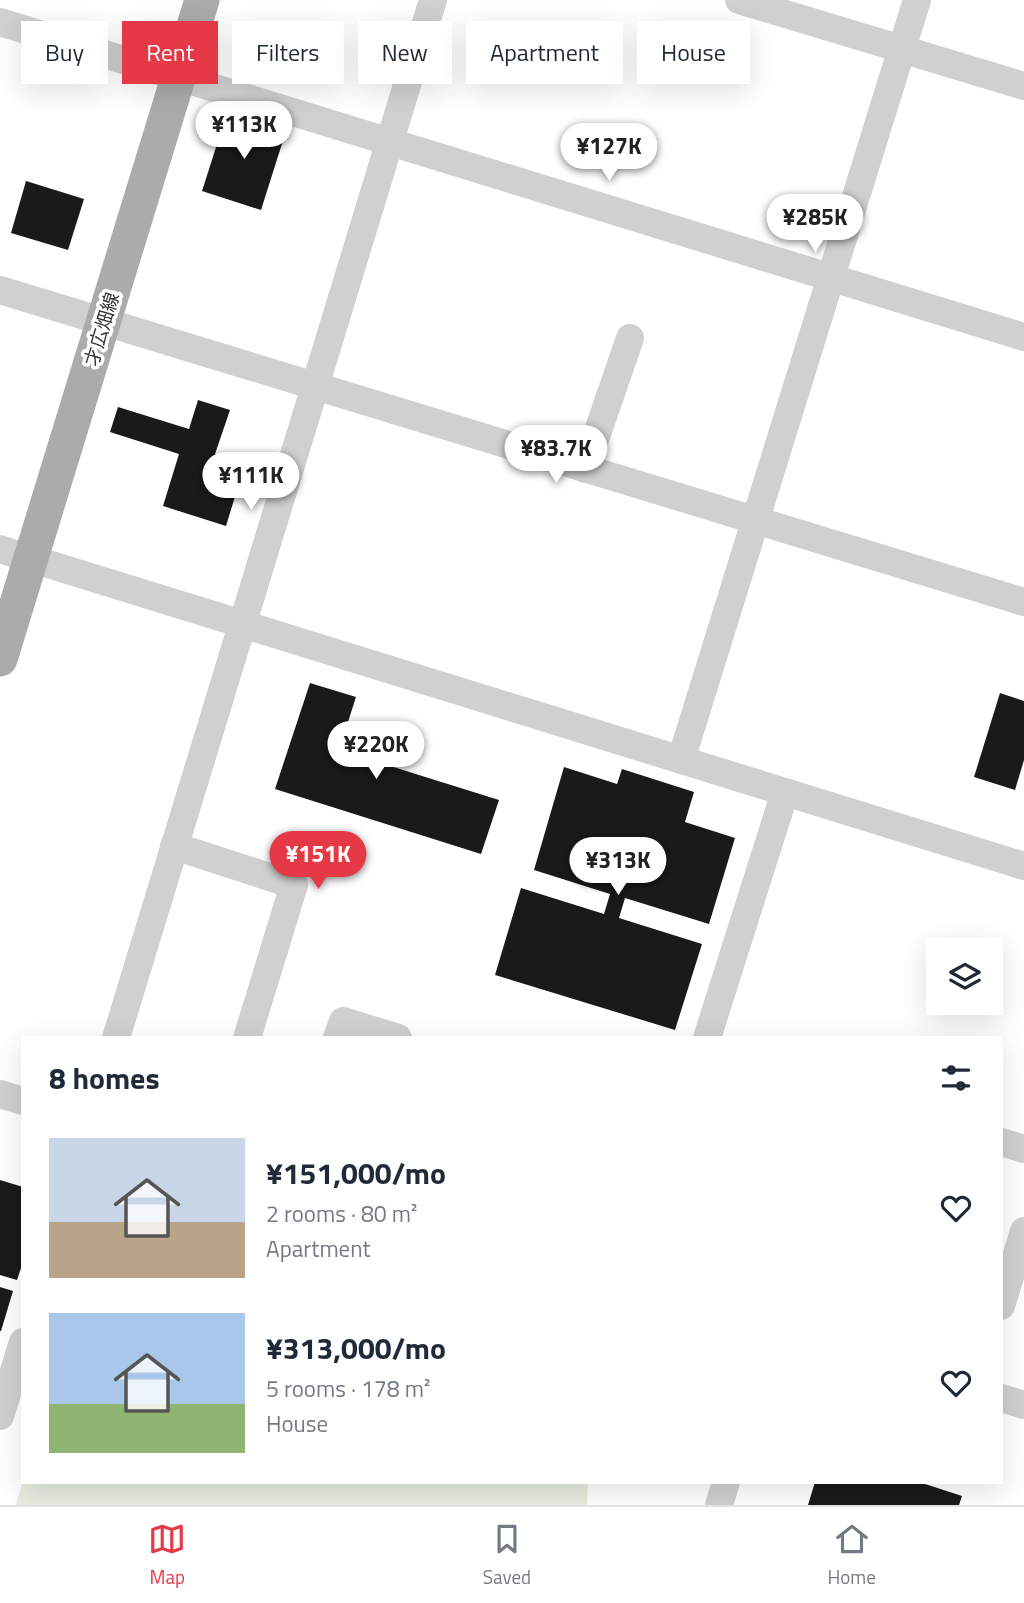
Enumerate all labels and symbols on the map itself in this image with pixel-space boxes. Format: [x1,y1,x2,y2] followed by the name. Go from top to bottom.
[195,102,293,161] pin: ¥113K
[560,124,658,183] pin: ¥127K
[766,194,864,254] pin: ¥285K
[76,288,126,370] street label: 才広畑線
[499,426,613,485] pin: ¥83.7K
[202,452,300,512] pin: ¥111K
[327,722,425,781] pin: ¥220K
[269,832,367,891] pin: ¥151K
[569,838,667,897] pin: ¥313K

